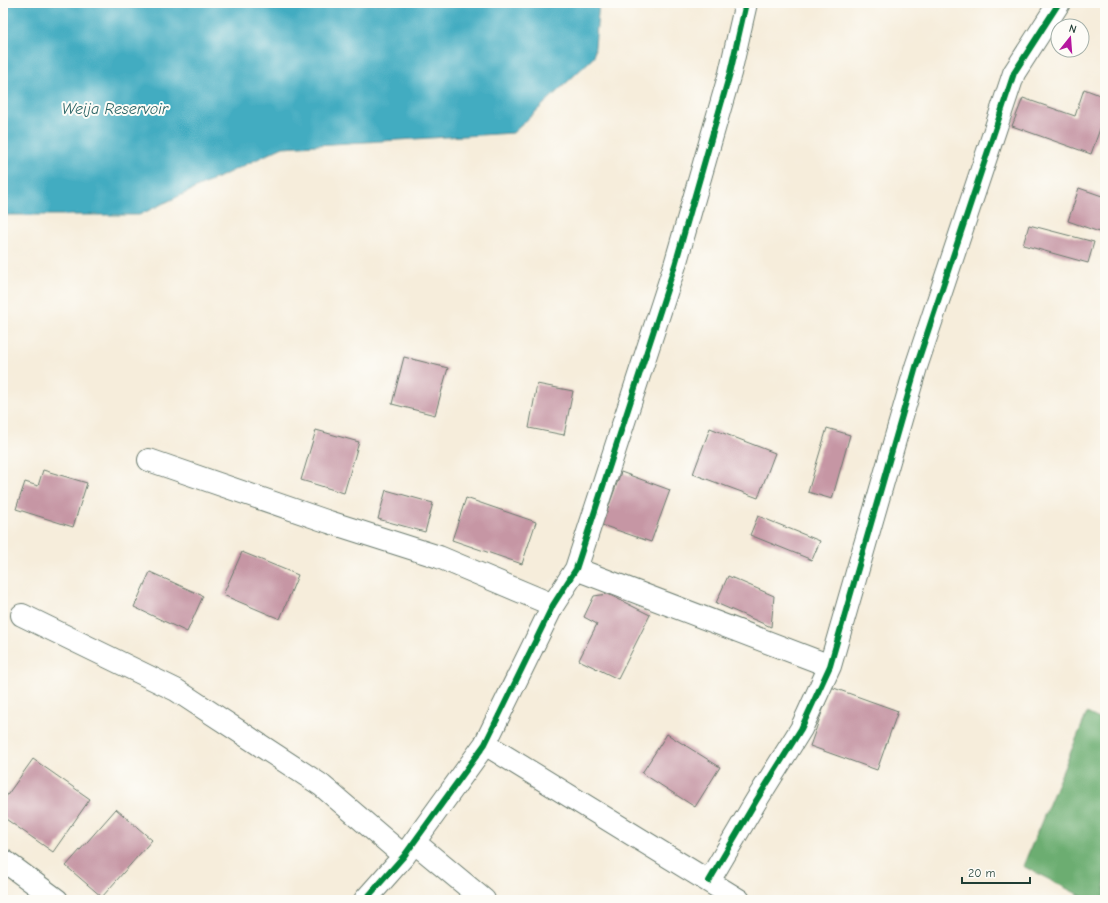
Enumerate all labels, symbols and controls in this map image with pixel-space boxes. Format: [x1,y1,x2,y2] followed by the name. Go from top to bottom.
[1050,18,1090,58] north arrow
[1067,22,1078,36] text: N
[62,100,169,118] water label: Weija Reservoir
[962,859,1030,885] scale bar
[968,866,996,880] text: 20 m

